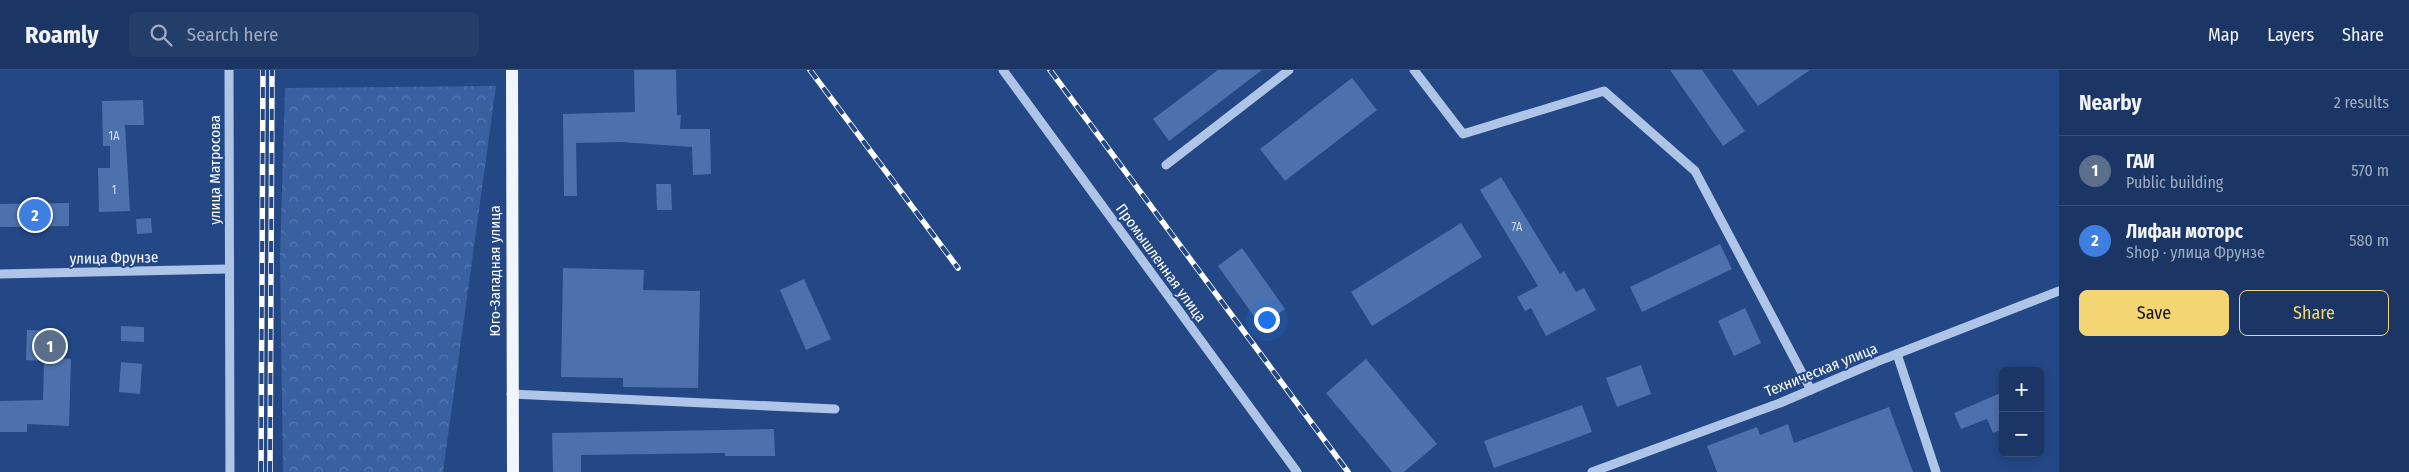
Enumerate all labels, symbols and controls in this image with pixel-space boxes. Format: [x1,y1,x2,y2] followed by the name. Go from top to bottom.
[129,12,479,57] search box
[25,21,99,49] text: Roamly
[147,21,175,49] icon: search
[187,23,278,46] text: Search here
[2208,24,2239,46] text: Map
[2267,24,2314,46] text: Layers
[2342,24,2384,46] text: Share
[2079,90,2141,116] text: Nearby
[2334,93,2389,112] text: 2 results
[206,115,224,225] street label: улица Матросова
[109,129,120,143] house number: 1А
[2126,150,2155,173] text: ГАИ
[2092,161,2098,180] text: 1
[2351,161,2389,180] text: 570 m
[2126,173,2223,192] text: Public building
[112,183,116,197] house number: 1
[19,196,51,234] pin: 2
[1112,200,1210,326] street label: Промышленная улица
[486,205,504,337] street label: Юго-Западная улица
[1512,220,1523,234] house number: 7А
[2126,220,2243,243] text: Лифан моторс
[2091,231,2099,250] text: 2
[2349,231,2389,250] text: 580 m
[2126,243,2265,262] text: Shop · улица Фрунзе
[69,248,159,268] street label: улица Фрунзе
[2079,290,2229,336] button: Save
[2239,290,2389,336] button: Share
[1254,307,1280,333] your location
[34,327,66,365] pin: 1
[1762,339,1880,401] street label: Техническая улица
[1999,367,2044,457] map controls
[1999,367,2044,412] button: +
[1999,412,2044,457] button: −

